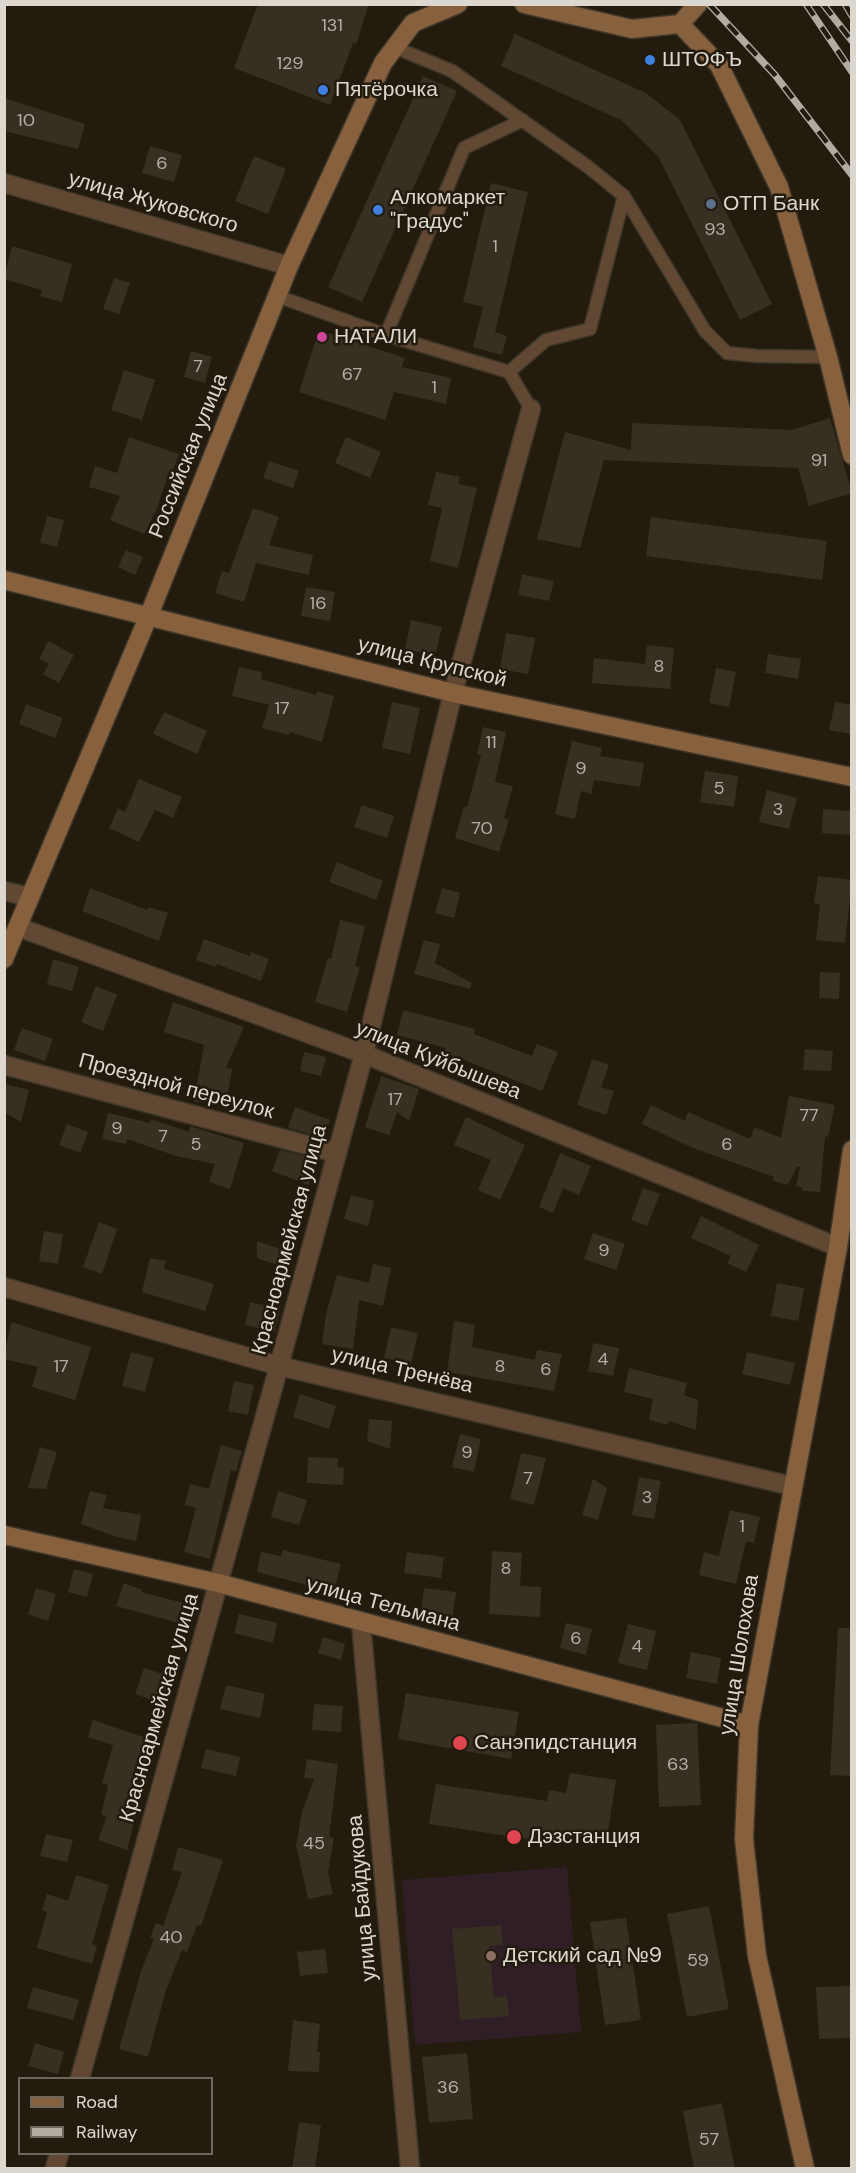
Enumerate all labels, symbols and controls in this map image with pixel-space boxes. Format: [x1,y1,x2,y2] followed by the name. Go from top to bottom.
[321,15,343,37] house number: 131
[662,47,742,73] place label: ШТОФЪ
[276,53,304,75] house number: 129
[643,53,657,67] marker: ШТОФЪ
[335,77,438,103] place label: Пятёрочка
[316,83,330,97] marker: Пятёрочка
[17,110,35,132] house number: 10
[156,153,168,175] house number: 6
[65,167,241,239] street label: улица Жуковского
[390,185,505,235] place label: Алкомаркет "Градус"
[723,191,819,217] place label: ОТП Банк
[704,197,718,211] marker: ОТП Банк
[371,203,385,217] marker: Алкомаркет "Градус"
[704,219,726,241] house number: 93
[492,236,498,258] house number: 1
[334,324,417,350] place label: НАТАЛИ
[315,330,329,344] marker: НАТАЛИ
[193,356,203,378] house number: 7
[342,364,362,386] house number: 67
[144,370,234,542] street label: Российская улица
[431,377,437,399] house number: 1
[811,450,827,472] house number: 91
[310,593,326,615] house number: 16
[355,632,509,694] street label: улица Крупской
[654,656,664,678] house number: 8
[274,698,290,720] house number: 17
[485,732,497,754] house number: 11
[575,758,587,780] house number: 9
[714,778,724,800] house number: 5
[773,799,783,821] house number: 3
[471,818,493,840] house number: 70
[352,1016,524,1106] street label: улица Куйбышева
[76,1049,276,1125] street label: Проездной переулок
[387,1089,403,1111] house number: 17
[799,1105,819,1127] house number: 77
[111,1118,123,1140] house number: 9
[247,1122,333,1358] street label: Красноармейская улица
[158,1126,168,1148] house number: 7
[191,1134,201,1156] house number: 5
[721,1134,733,1156] house number: 6
[598,1240,610,1262] house number: 9
[329,1343,475,1399] street label: улица Тренёва
[598,1349,608,1371] house number: 4
[53,1356,69,1378] house number: 17
[495,1356,505,1378] house number: 8
[540,1359,552,1381] house number: 6
[461,1442,473,1464] house number: 9
[523,1468,533,1490] house number: 7
[642,1487,652,1509] house number: 3
[739,1516,745,1538] house number: 1
[501,1558,511,1580] house number: 8
[303,1572,463,1638] street label: улица Тельмана
[715,1573,765,1737] street label: улица Шолохова
[115,1591,205,1825] street label: Красноармейская улица
[570,1628,582,1650] house number: 6
[632,1636,642,1658] house number: 4
[474,1730,637,1756] place label: Санэпидстанция
[451,1734,469,1752] marker: Санэпидстанция
[667,1754,689,1776] house number: 63
[343,1814,383,1982] street label: улица Байдукова
[528,1824,640,1850] place label: Дэзстанция
[505,1828,523,1846] marker: Дэзстанция
[303,1833,325,1855] house number: 45
[159,1927,183,1949] house number: 40
[503,1943,662,1969] place label: Детский сад №9
[484,1949,498,1963] marker: Детский сад №9
[687,1950,709,1972] house number: 59
[18,2077,213,2155] legend
[437,2077,459,2099] house number: 36
[76,2090,118,2114] text: Road
[76,2120,138,2144] text: Railway
[699,2129,719,2151] house number: 57

